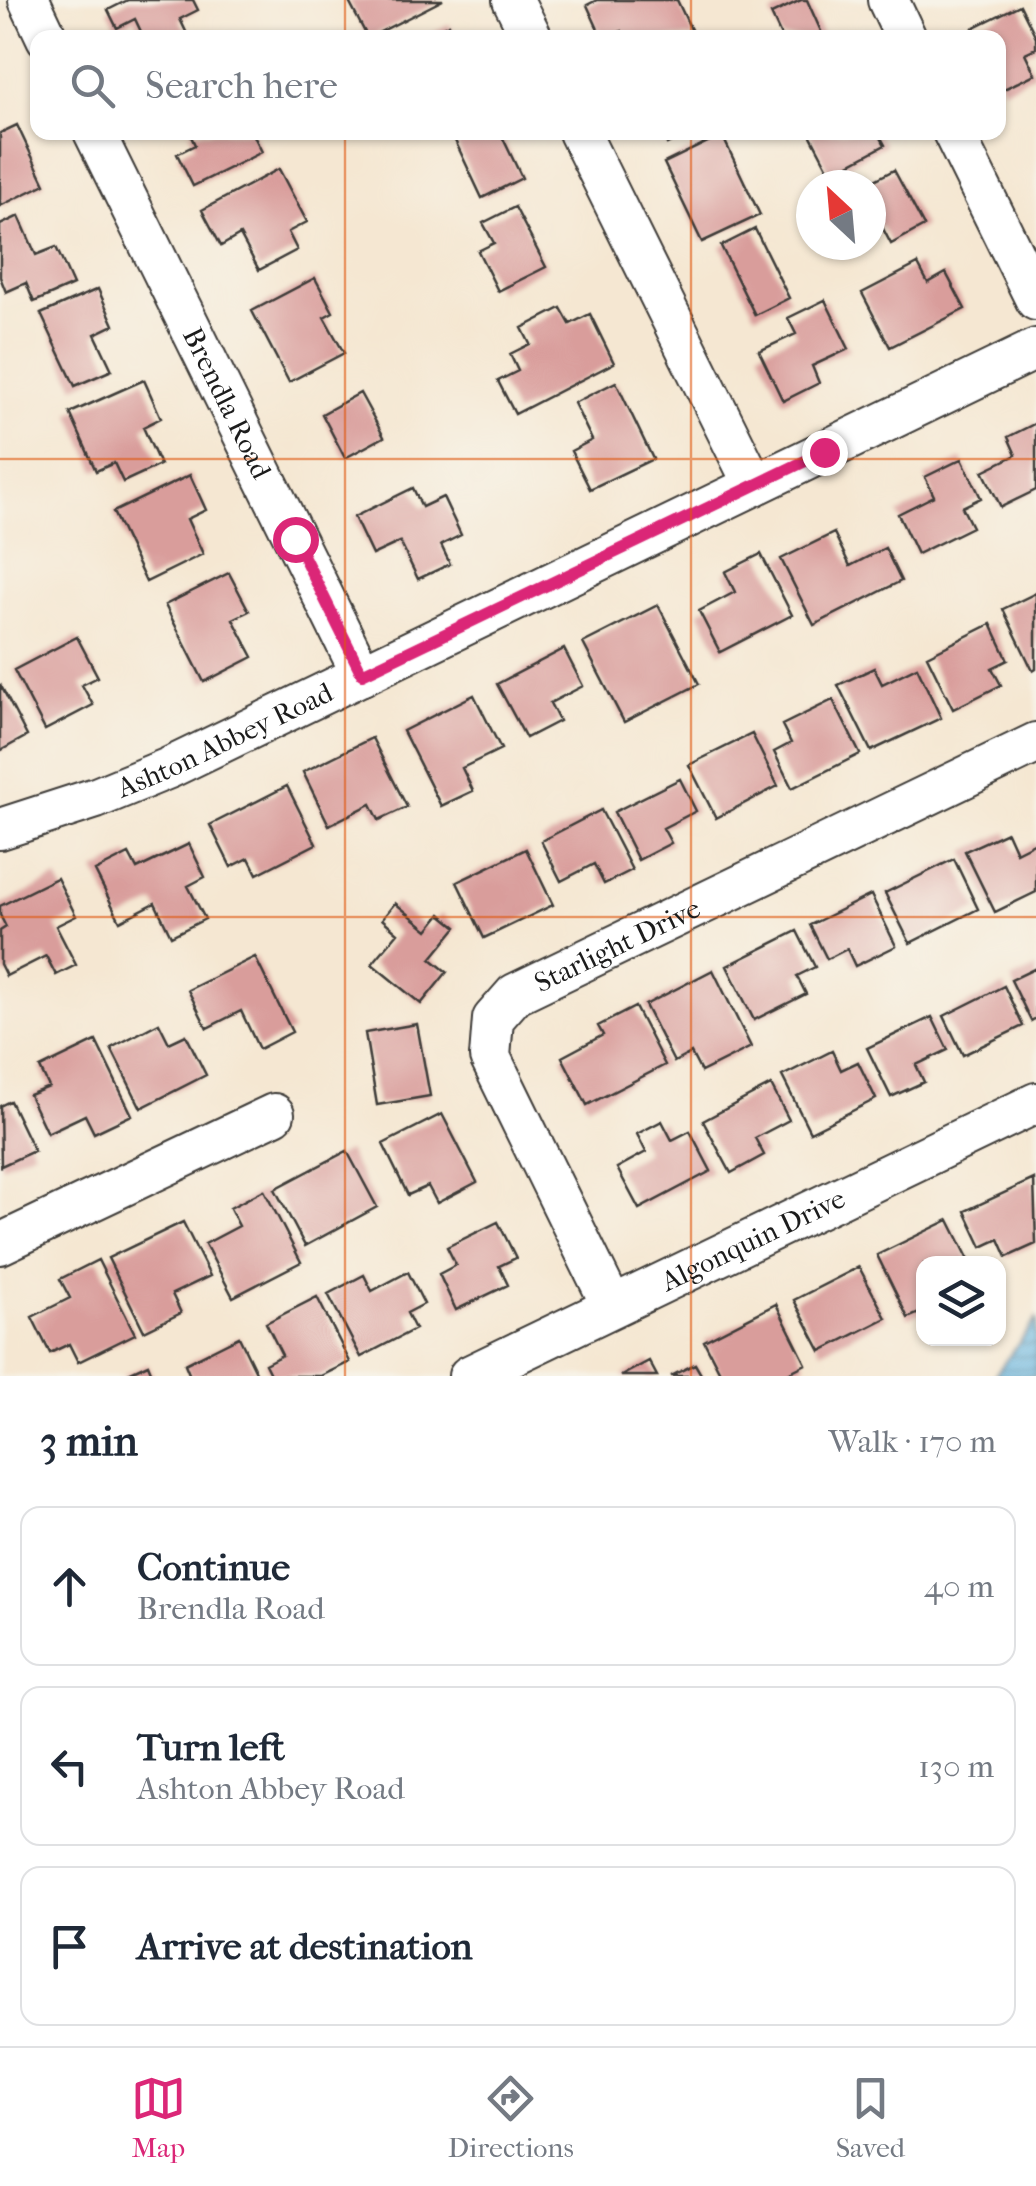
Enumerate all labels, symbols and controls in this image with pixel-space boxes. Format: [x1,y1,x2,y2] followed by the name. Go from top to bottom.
[30,30,1006,140] search box
[65,58,120,113] icon: search
[145,63,338,108] text: Search here
[796,170,886,260] north arrow
[177,322,279,484] street label: Brendla Road
[802,430,848,476] route end
[273,517,319,563] route start
[111,675,338,805] street label: Ashton Abbey Road
[529,891,705,999] street label: Starlight Drive
[655,1181,850,1298] street label: Algonquin Drive
[916,1256,1006,1346] map controls
[916,1256,1006,1346] button: layers
[40,1417,138,1466] text: 3 min
[829,1423,996,1460] text: Walk · 170 m
[137,1545,290,1590] text: Continue
[42,1559,97,1614] icon: ahead
[924,1568,994,1605] text: 40 m
[137,1590,325,1627] text: Brendla Road
[137,1725,285,1770] text: Turn left
[42,1739,97,1794] icon: left
[918,1748,994,1785] text: 130 m
[137,1770,405,1807] text: Ashton Abbey Road
[42,1919,97,1974] icon: arrive
[137,1924,473,1969] text: Arrive at destination
[131,2071,186,2164] tab: Map
[448,2071,574,2164] tab: Directions
[836,2071,905,2164] tab: Saved

